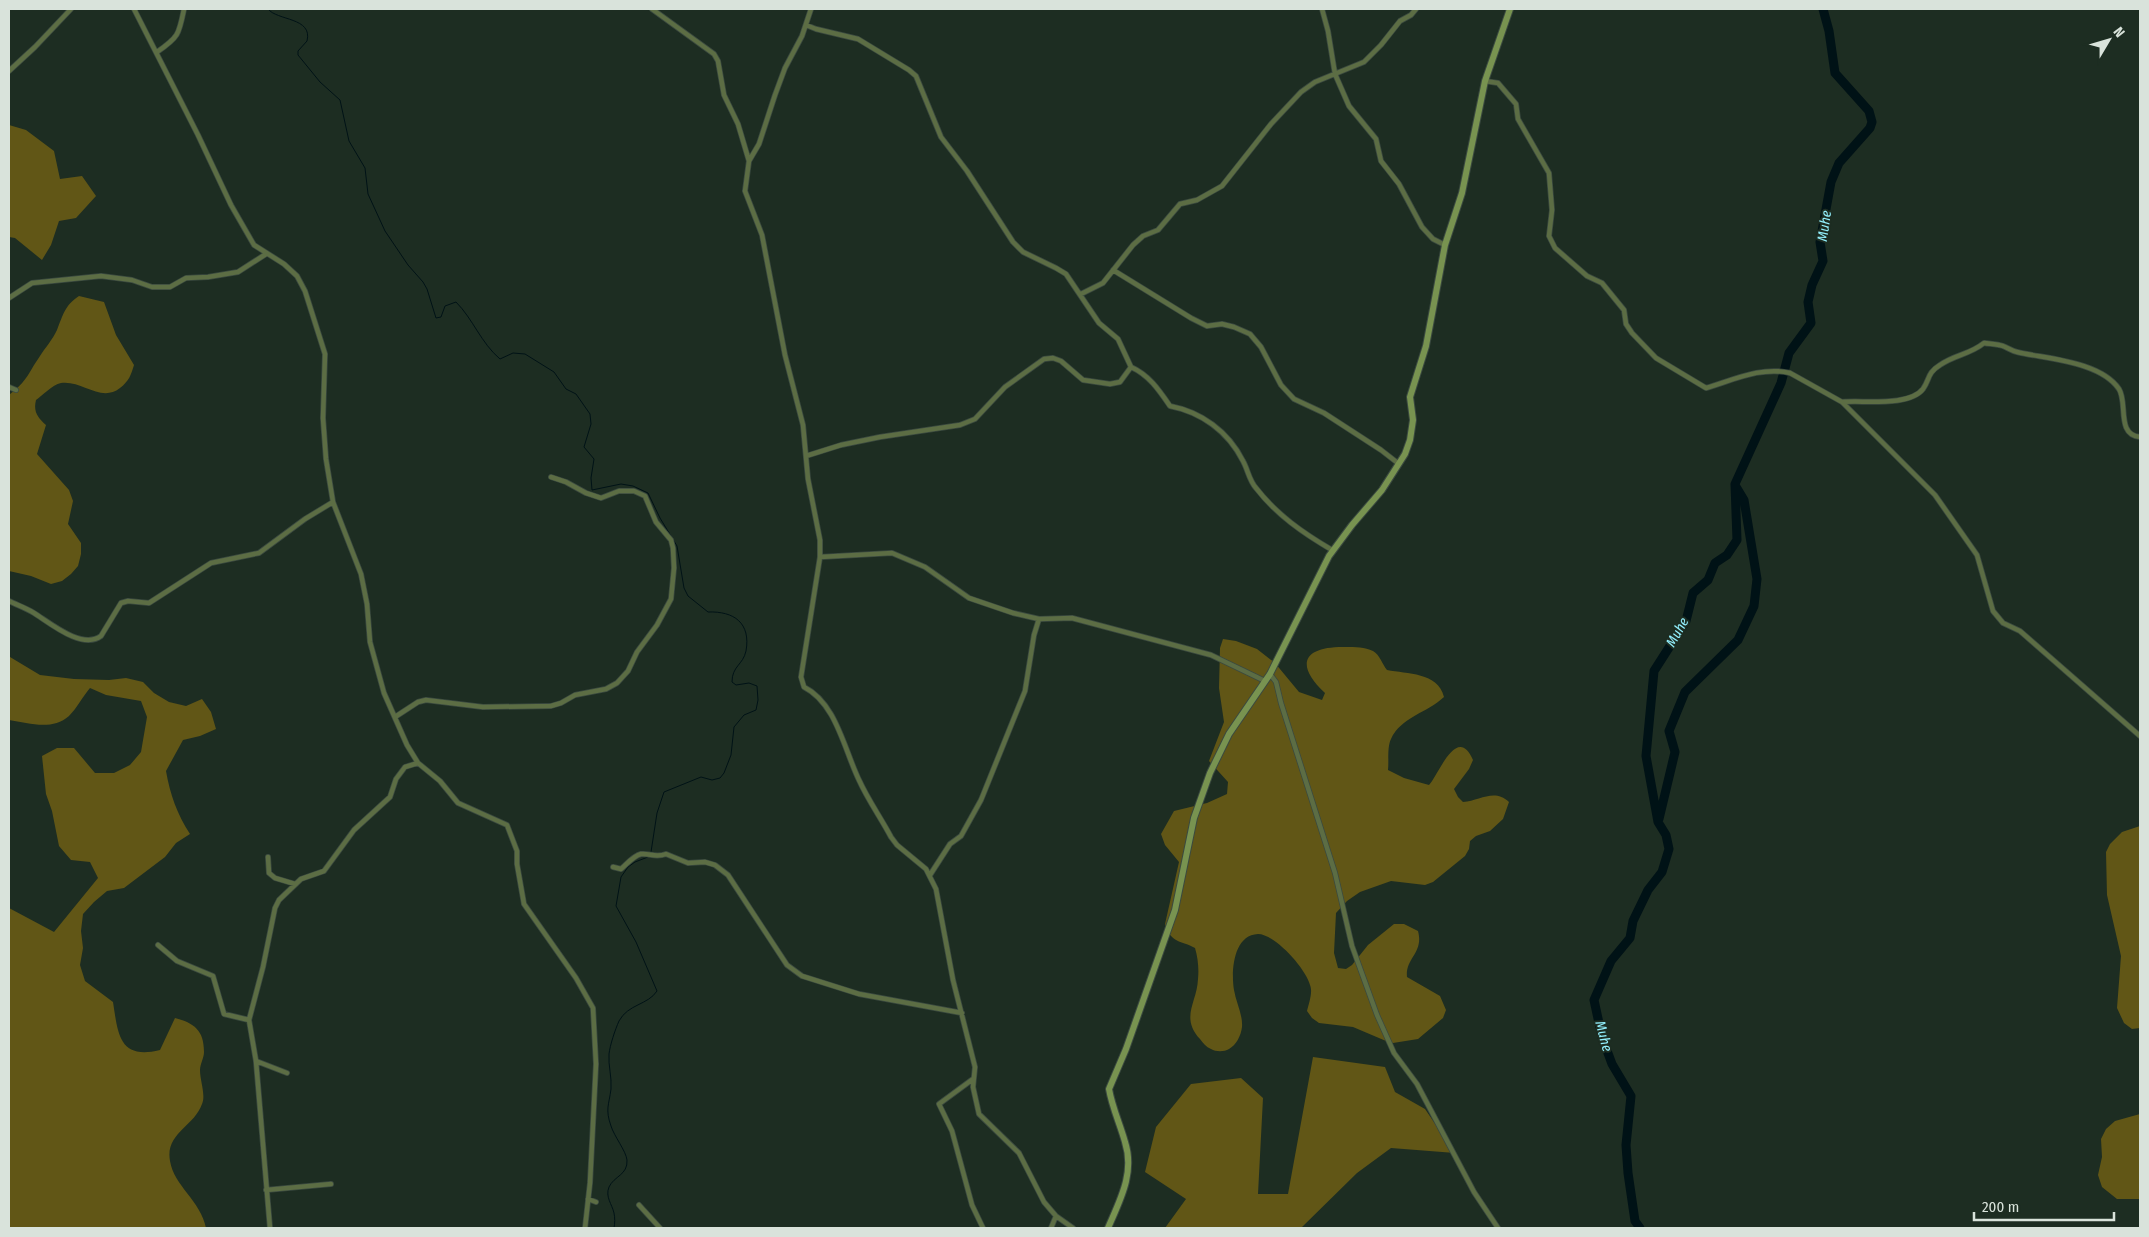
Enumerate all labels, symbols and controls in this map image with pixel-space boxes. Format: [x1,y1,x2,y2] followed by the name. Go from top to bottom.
[2084,15,2134,65] north arrow
[2110,24,2128,41] text: N
[1814,209,1835,243] water label: Muhe
[1662,614,1693,650] water label: Muhe
[1591,1019,1616,1054] water label: Muhe
[1974,1190,2114,1222] scale bar
[1982,1198,2019,1216] text: 200 m

